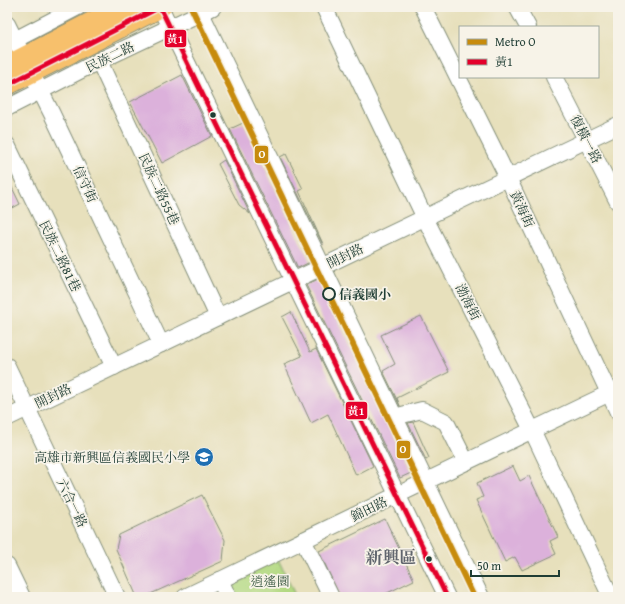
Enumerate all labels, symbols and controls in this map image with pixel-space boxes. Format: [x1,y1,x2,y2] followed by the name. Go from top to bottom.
[459,26,599,78] legend
[164,29,187,48] line badge: 黃1
[167,31,184,47] text: 黃1
[495,33,536,50] text: Metro O
[82,37,138,77] street label: 民族二路
[495,53,513,70] text: 黃1
[208,110,218,120] unlabelled marker
[566,112,606,166] street label: 復橫一路
[254,145,269,164] line badge: O
[259,146,266,162] text: O
[134,150,184,228] street label: 民族二路55巷
[68,162,102,206] street label: 信守街
[505,187,539,231] street label: 黃海街
[34,217,86,295] street label: 民族二路81巷
[323,239,367,273] street label: 開封路
[451,280,485,324] street label: 渤海街
[339,285,391,304] place label: 信義國小
[322,287,336,301] marker: 信義國小
[31,379,75,413] street label: 開封路
[345,401,368,420] line badge: 黃1
[348,403,365,419] text: 黃1
[396,440,411,459] line badge: O
[400,441,407,457] text: O
[193,446,215,468] school or university icon: 高雄市新興區信義國民小學
[34,448,190,467] place label: 高雄市新興區信義國民小學
[52,475,92,531] street label: 六合一路
[347,492,391,526] street label: 錦田路
[366,544,417,569] district label: 新興區
[471,552,559,578] scale bar
[424,554,434,564] unlabelled marker
[477,557,501,574] text: 50 m
[250,572,290,591] park label: 逍遙園

